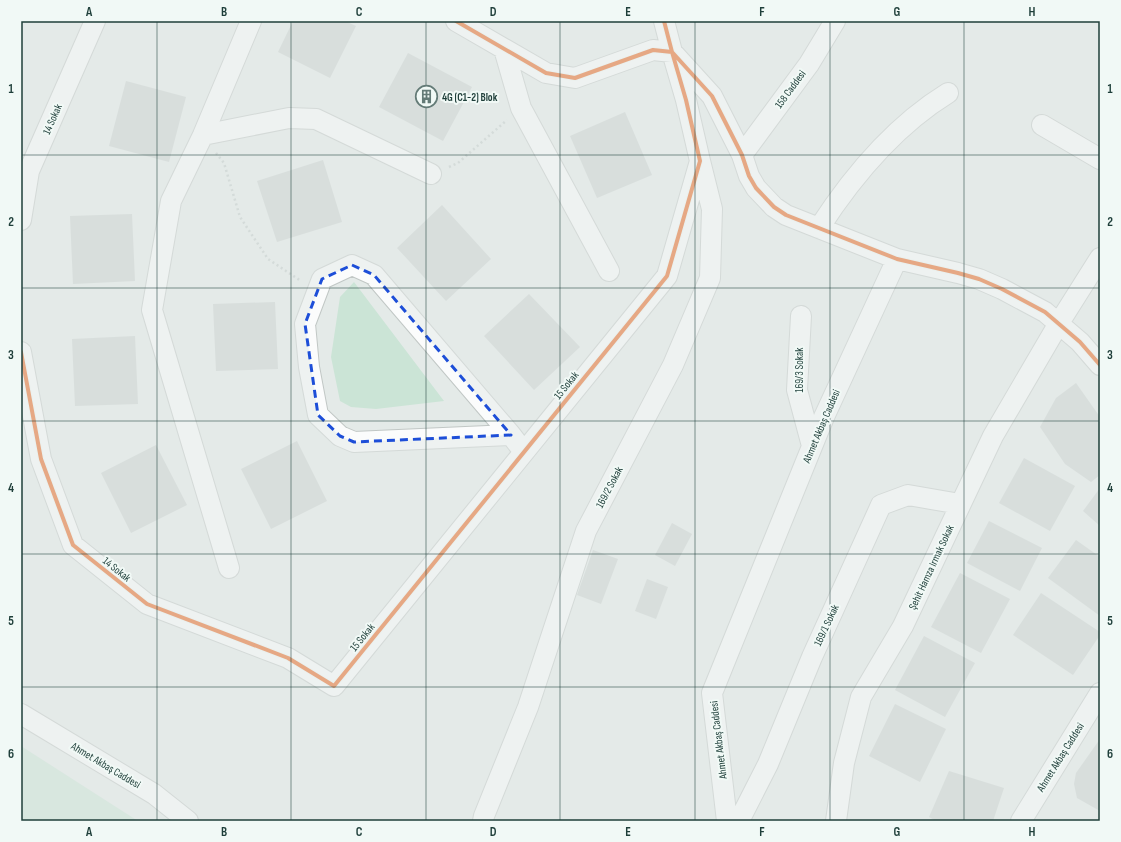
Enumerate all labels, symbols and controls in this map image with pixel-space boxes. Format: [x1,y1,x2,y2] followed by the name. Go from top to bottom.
[85,4,93,20] text: A
[221,4,227,20] text: B
[356,4,363,20] text: C
[490,4,497,20] text: D
[625,4,631,20] text: E
[759,4,765,20] text: F
[894,4,901,20] text: G
[1029,4,1036,20] text: H
[772,68,809,111] street label: 158 Caddesi
[8,81,14,97] text: 1
[1107,81,1113,97] text: 1
[413,84,439,110] building icon: 4G (C1-2) Blok
[442,91,498,104] place label: 4G (C1-2) Blok
[40,101,65,137] street label: 14 Sokak
[8,214,14,230] text: 2
[1107,214,1113,230] text: 2
[8,347,14,363] text: 3
[793,347,806,392] street label: 169/3 Sokak
[1107,347,1113,363] text: 3
[551,368,582,402] street label: 15 Sokak
[800,387,843,466] street label: Ahmet Akbaş Caddesi
[593,464,626,510] street label: 169/2 Sokak
[8,480,14,496] text: 4
[1107,480,1113,496] text: 4
[906,522,957,612] street label: Şehit Hamza Irmak Sokak
[100,554,134,585] street label: 14 Sokak
[811,602,842,648] street label: 169/1 Sokak
[8,613,14,629] text: 5
[1107,613,1113,629] text: 5
[347,620,378,654] street label: 15 Sokak
[707,700,730,781] street label: Ahmet Akbaş Caddesi
[1034,720,1087,795] street label: Ahmet Akbaş Caddesi
[68,739,143,791] street label: Ahmet Akbaş Caddesi
[8,746,14,762] text: 6
[1107,746,1113,762] text: 6
[85,824,93,840] text: A
[221,824,227,840] text: B
[356,824,363,840] text: C
[490,824,497,840] text: D
[625,824,631,840] text: E
[759,824,765,840] text: F
[894,824,901,840] text: G
[1029,824,1036,840] text: H

